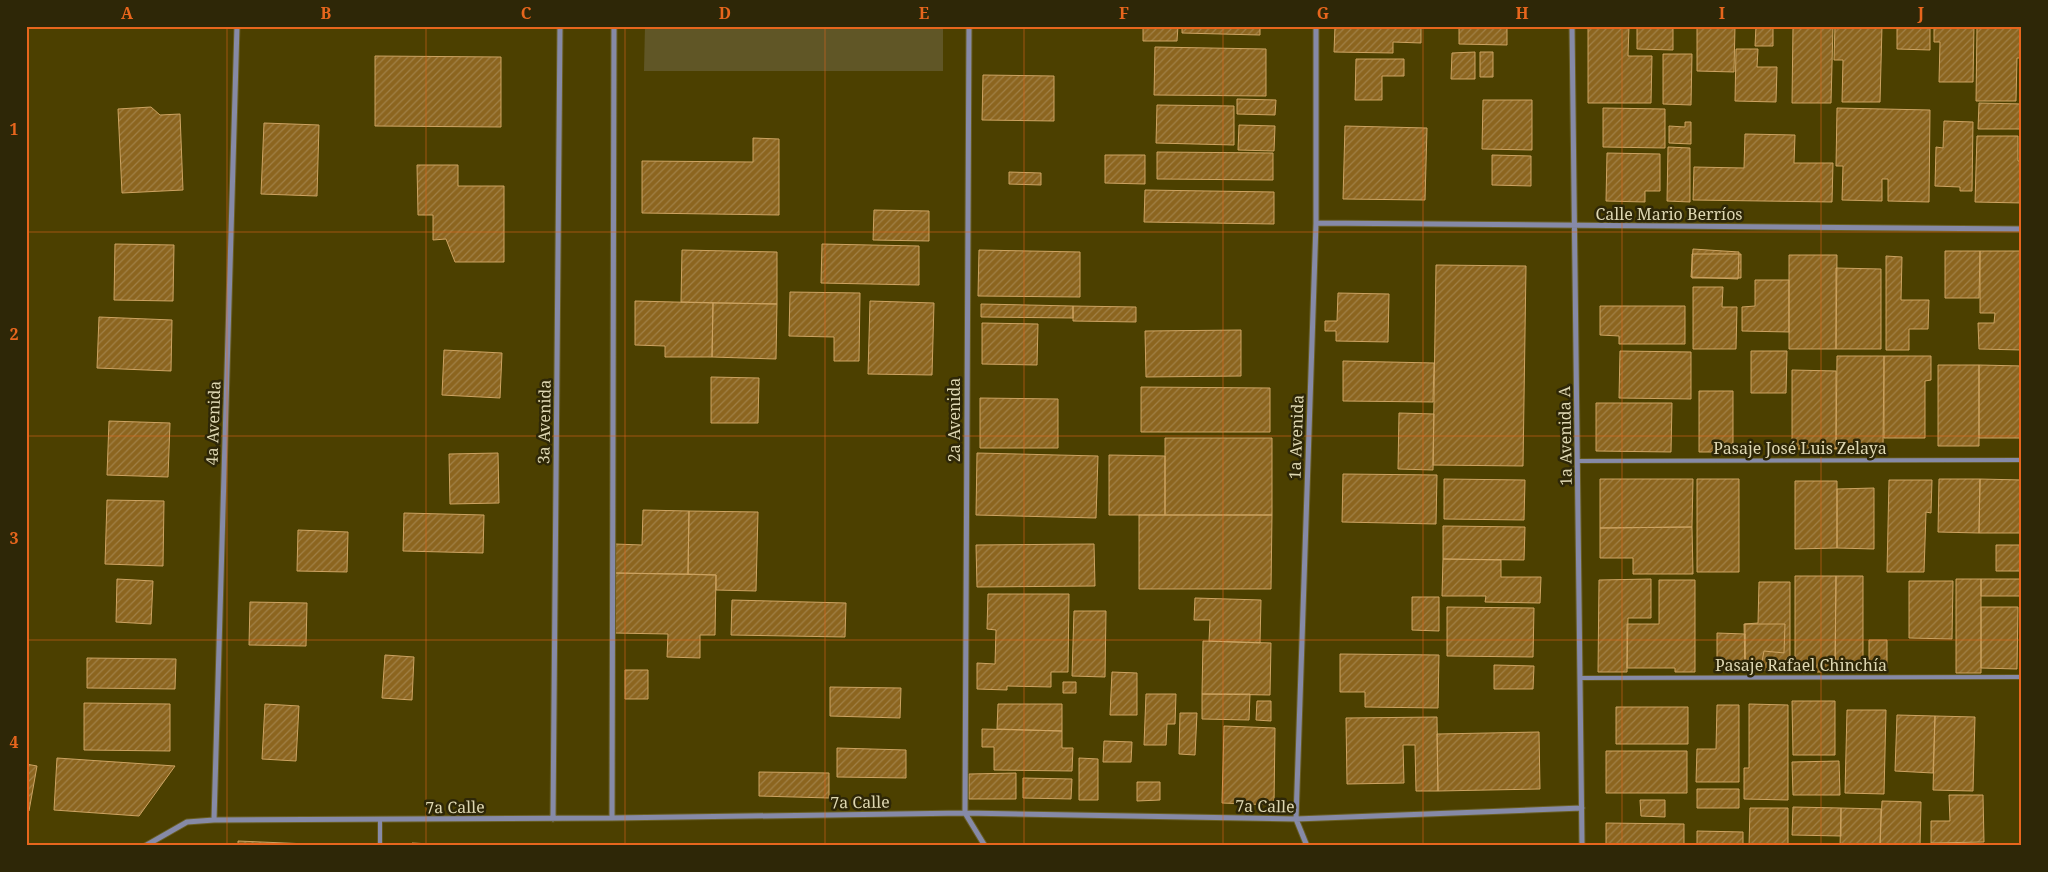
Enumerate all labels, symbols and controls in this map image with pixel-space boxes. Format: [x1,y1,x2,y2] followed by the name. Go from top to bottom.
[121,2,134,24] text: A
[321,2,332,24] text: B
[521,2,532,24] text: C
[719,2,731,24] text: D
[919,2,929,24] text: E
[1119,2,1129,24] text: F
[1317,2,1329,24] text: G
[1515,2,1529,24] text: H
[1719,2,1725,24] text: I
[1917,2,1925,24] text: J
[9,118,19,140] text: 1
[1595,203,1743,225] street label: Calle Mario Berríos
[9,323,19,345] text: 2
[943,378,965,462] street label: 2a Avenida
[201,380,225,466] street label: 4a Avenida
[532,380,556,464] street label: 3a Avenida
[1553,385,1577,486] street label: 1a Avenida A
[1284,394,1308,480] street label: 1a Avenida
[1713,437,1887,459] street label: Pasaje José Luis Zelaya
[9,527,19,549] text: 3
[1715,654,1887,676] street label: Pasaje Rafael Chinchía
[9,731,19,753] text: 4
[830,790,890,814] street label: 7a Calle
[1235,794,1295,818] street label: 7a Calle
[425,795,485,819] street label: 7a Calle

